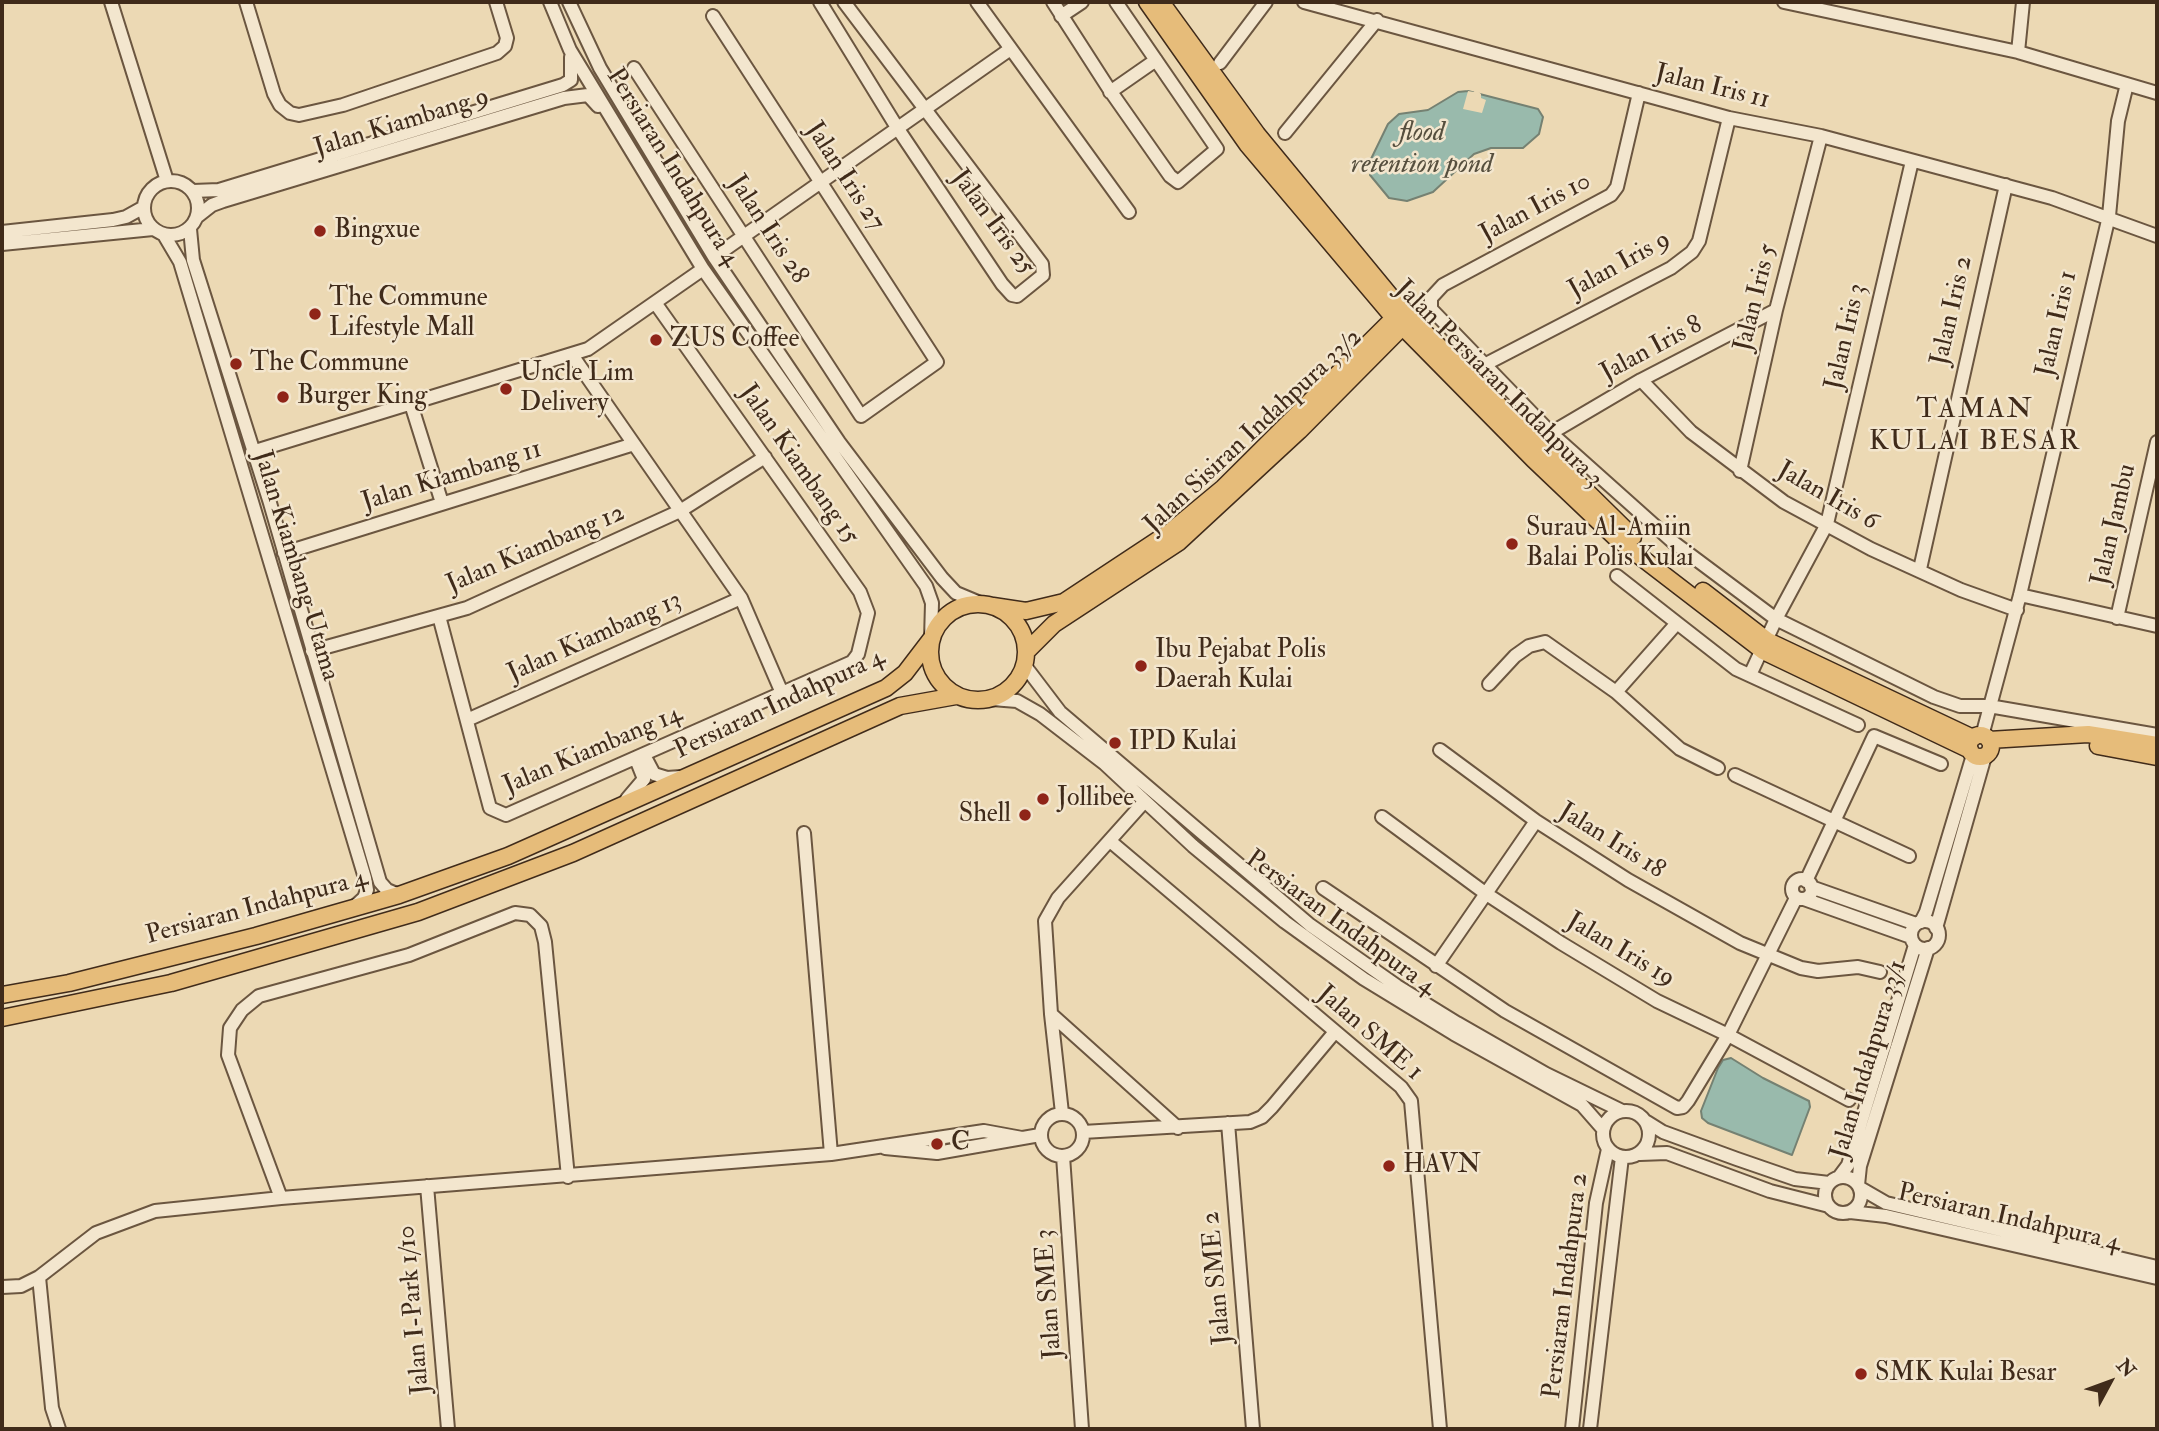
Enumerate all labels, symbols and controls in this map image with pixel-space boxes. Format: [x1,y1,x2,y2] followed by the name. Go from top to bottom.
[1651,59,1773,117] street label: Jalan Iris 11
[598,63,746,273] street label: Persiaran Indahpura 4
[311,83,493,165] street label: Jalan Kiambang 9
[797,117,891,237] street label: Jalan Iris 27
[1351,117,1493,183] water label: flood retention pond
[943,164,1041,282] street label: Jalan Iris 25
[1475,167,1597,251] street label: Jalan Iris 10
[720,170,814,290] street label: Jalan Iris 28
[334,215,420,247] place label: Bingxue
[312,223,328,239] marker: Bingxue
[1564,225,1676,307] street label: Jalan Iris 9
[1729,241,1785,355] street label: Jalan Iris 5
[1925,253,1981,369] street label: Jalan Iris 2
[2031,268,2085,380] street label: Jalan Iris 1
[1388,275,1608,495] street label: Jalan Persiaran Indahpura 3
[1820,281,1874,393] street label: Jalan Iris 3
[329,283,488,344] place label: The Commune Lifestyle Mall
[307,306,323,322] marker: The Commune Lifestyle Mall
[1596,310,1708,390] street label: Jalan Iris 8
[1139,323,1369,541] street label: Jalan Sisiran Indahpura 33/2
[670,324,799,356] place label: ZUS Coffee
[648,332,664,348] marker: ZUS Coffee
[250,348,409,380] place label: The Commune
[228,356,244,372] marker: The Commune
[520,358,634,420] place label: Uncle Lim Delivery
[731,379,865,551] street label: Jalan Kiambang 15
[297,381,427,413] place label: Burger King
[498,381,514,397] marker: Uncle Lim Delivery
[275,389,291,405] marker: Burger King
[1870,394,2080,460] district label: TAMAN KULAI BESAR
[358,435,546,519] street label: Jalan Kiambang 11
[245,447,345,685] street label: Jalan Kiambang Utama
[1771,456,1883,538] street label: Jalan Iris 6
[2086,461,2144,589] street label: Jalan Jambu
[442,498,630,602] street label: Jalan Kiambang 12
[1526,513,1694,574] place label: Surau Al-Amiin Balai Polis Kulai
[1504,536,1520,552] marker: Surau Al-Amiin Balai Polis Kulai
[503,586,687,690] street label: Jalan Kiambang 13
[1155,635,1326,696] place label: Ibu Pejabat Polis Daerah Kulai
[670,643,890,767] street label: Persiaran Indahpura 4
[1133,658,1149,674] marker: Ibu Pejabat Polis Daerah Kulai
[499,699,687,803] street label: Jalan Kiambang 14
[1129,727,1237,759] place label: IPD Kulai
[1107,735,1123,751] marker: IPD Kulai
[1057,783,1134,815] place label: Jollibee
[1035,791,1051,807] marker: Jollibee
[1552,797,1670,887] street label: Jalan Iris 18
[959,799,1011,831] place label: Shell
[1017,807,1033,823] marker: Shell
[1239,844,1441,1004] street label: Persiaran Indahpura 4
[143,863,371,953] street label: Persiaran Indahpura 4
[1560,907,1680,995] street label: Jalan Iris 19
[1825,957,1915,1163] street label: Jalan Indahpura 33/1
[1310,980,1428,1088] street label: Jalan SME 1
[951,1128,970,1160] place label: C
[929,1136,945,1152] marker: C
[1403,1150,1481,1182] place label: HAVN
[1381,1158,1397,1174] marker: HAVN
[1538,1171,1596,1401] street label: Persiaran Indahpura 2
[1894,1178,2124,1260] street label: Persiaran Indahpura 4
[1197,1210,1239,1346] street label: Jalan SME 2
[392,1224,438,1396] street label: Jalan I-Park 1/10
[1030,1228,1070,1360] street label: Jalan SME 3
[2075,1347,2145,1417] north arrow
[2111,1354,2140,1383] text: N
[1875,1358,2056,1390] place label: SMK Kulai Besar
[1853,1366,1869,1382] marker: SMK Kulai Besar

